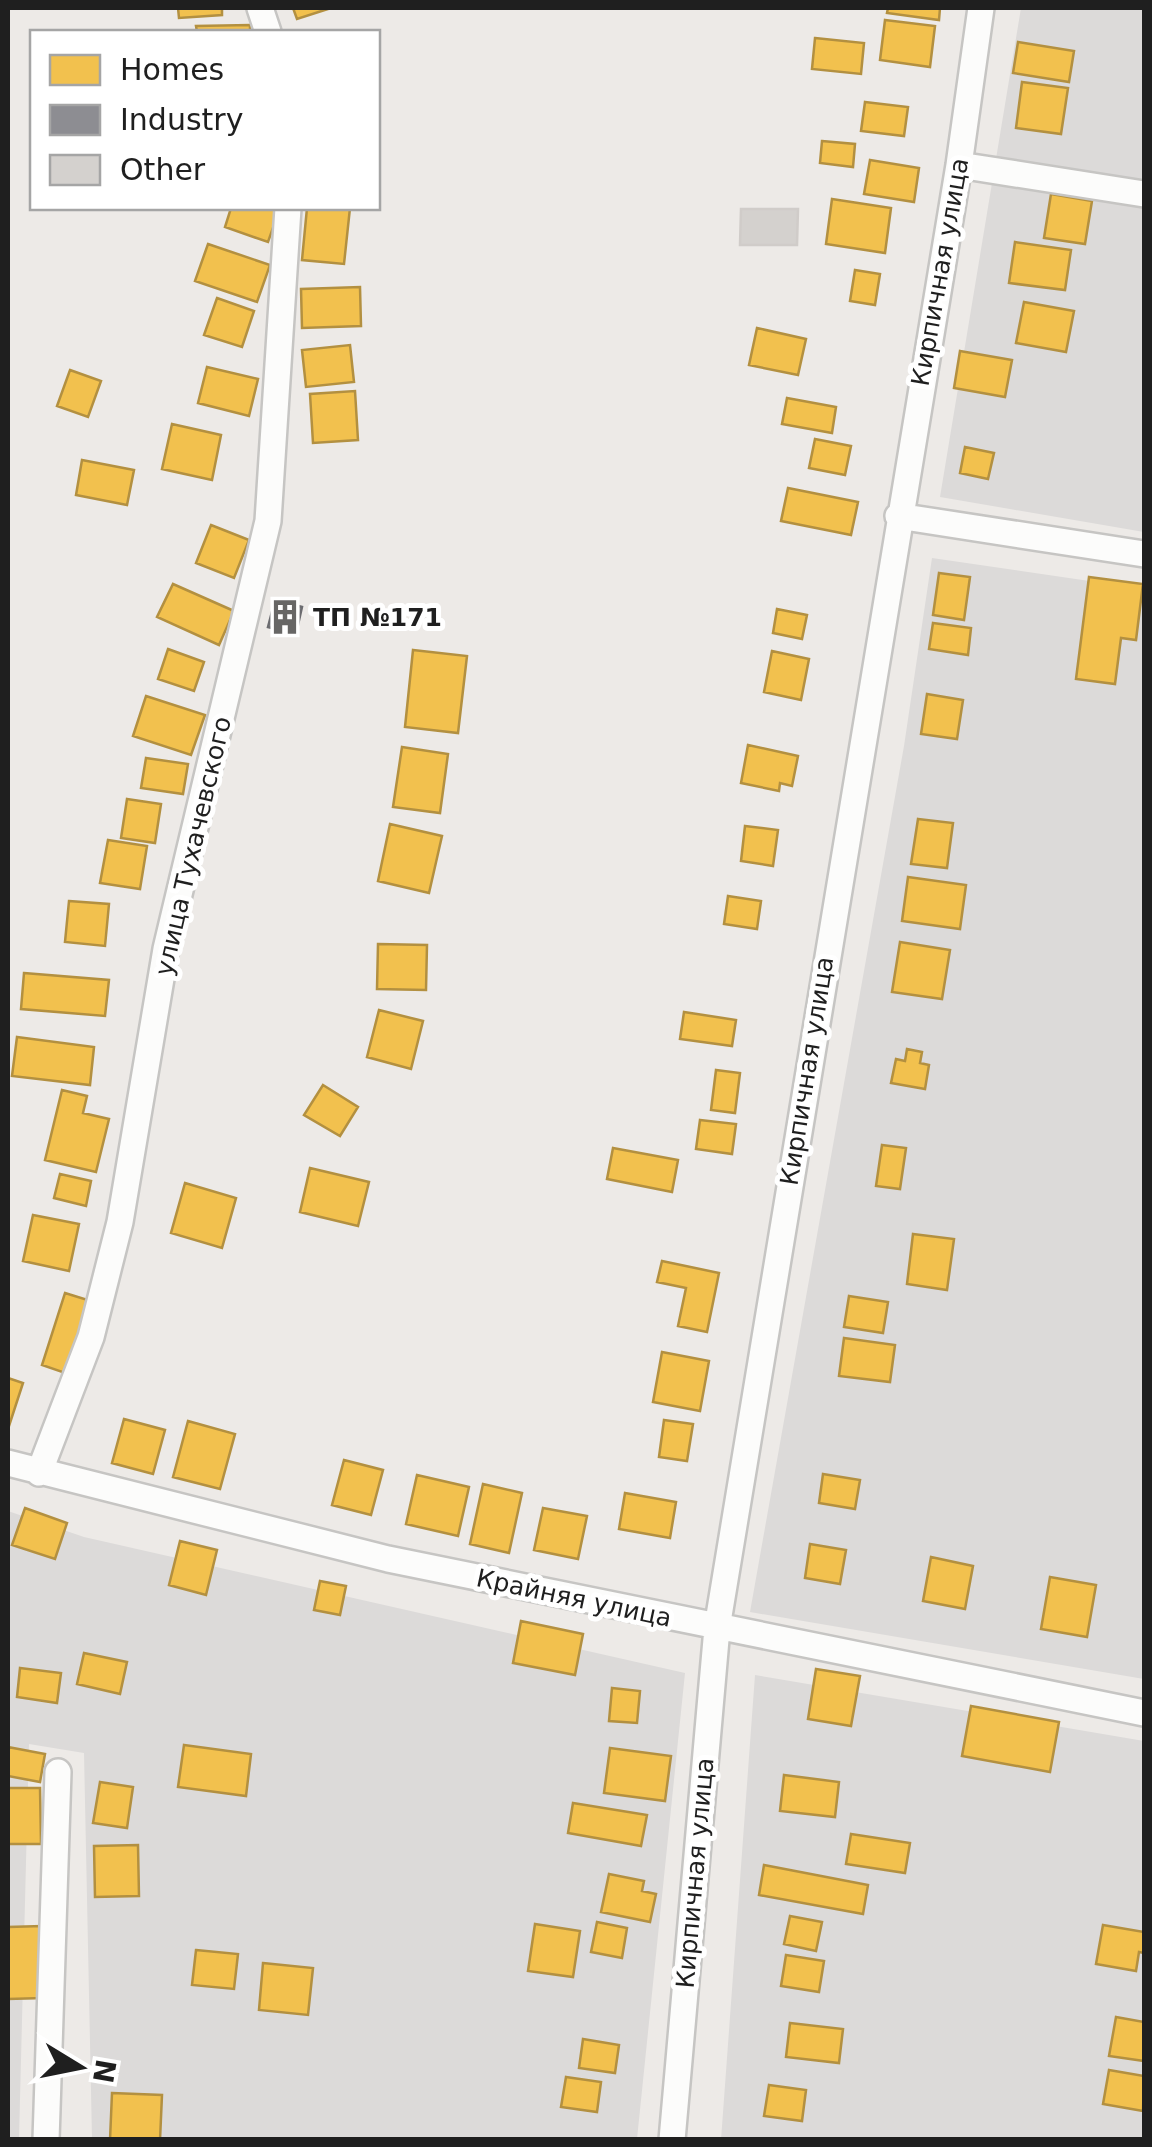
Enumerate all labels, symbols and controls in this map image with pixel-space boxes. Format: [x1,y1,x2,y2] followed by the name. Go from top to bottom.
[30,30,380,210] legend
[120,52,224,87] text: Homes
[120,102,243,137] text: Industry
[120,152,206,187] text: Other
[906,156,974,388] street label: Кирпичная улица
[266,598,304,636] building icon: ТП №171
[313,603,442,632] place label: ТП №171
[149,714,237,978] street label: улица Тухачевского
[775,955,839,1187] street label: Кирпичная улица
[474,1563,674,1633] street label: Крайняя улица
[670,1757,720,1989] street label: Кирпичная улица
[30,2017,130,2117] north arrow
[86,2057,122,2086] text: N

